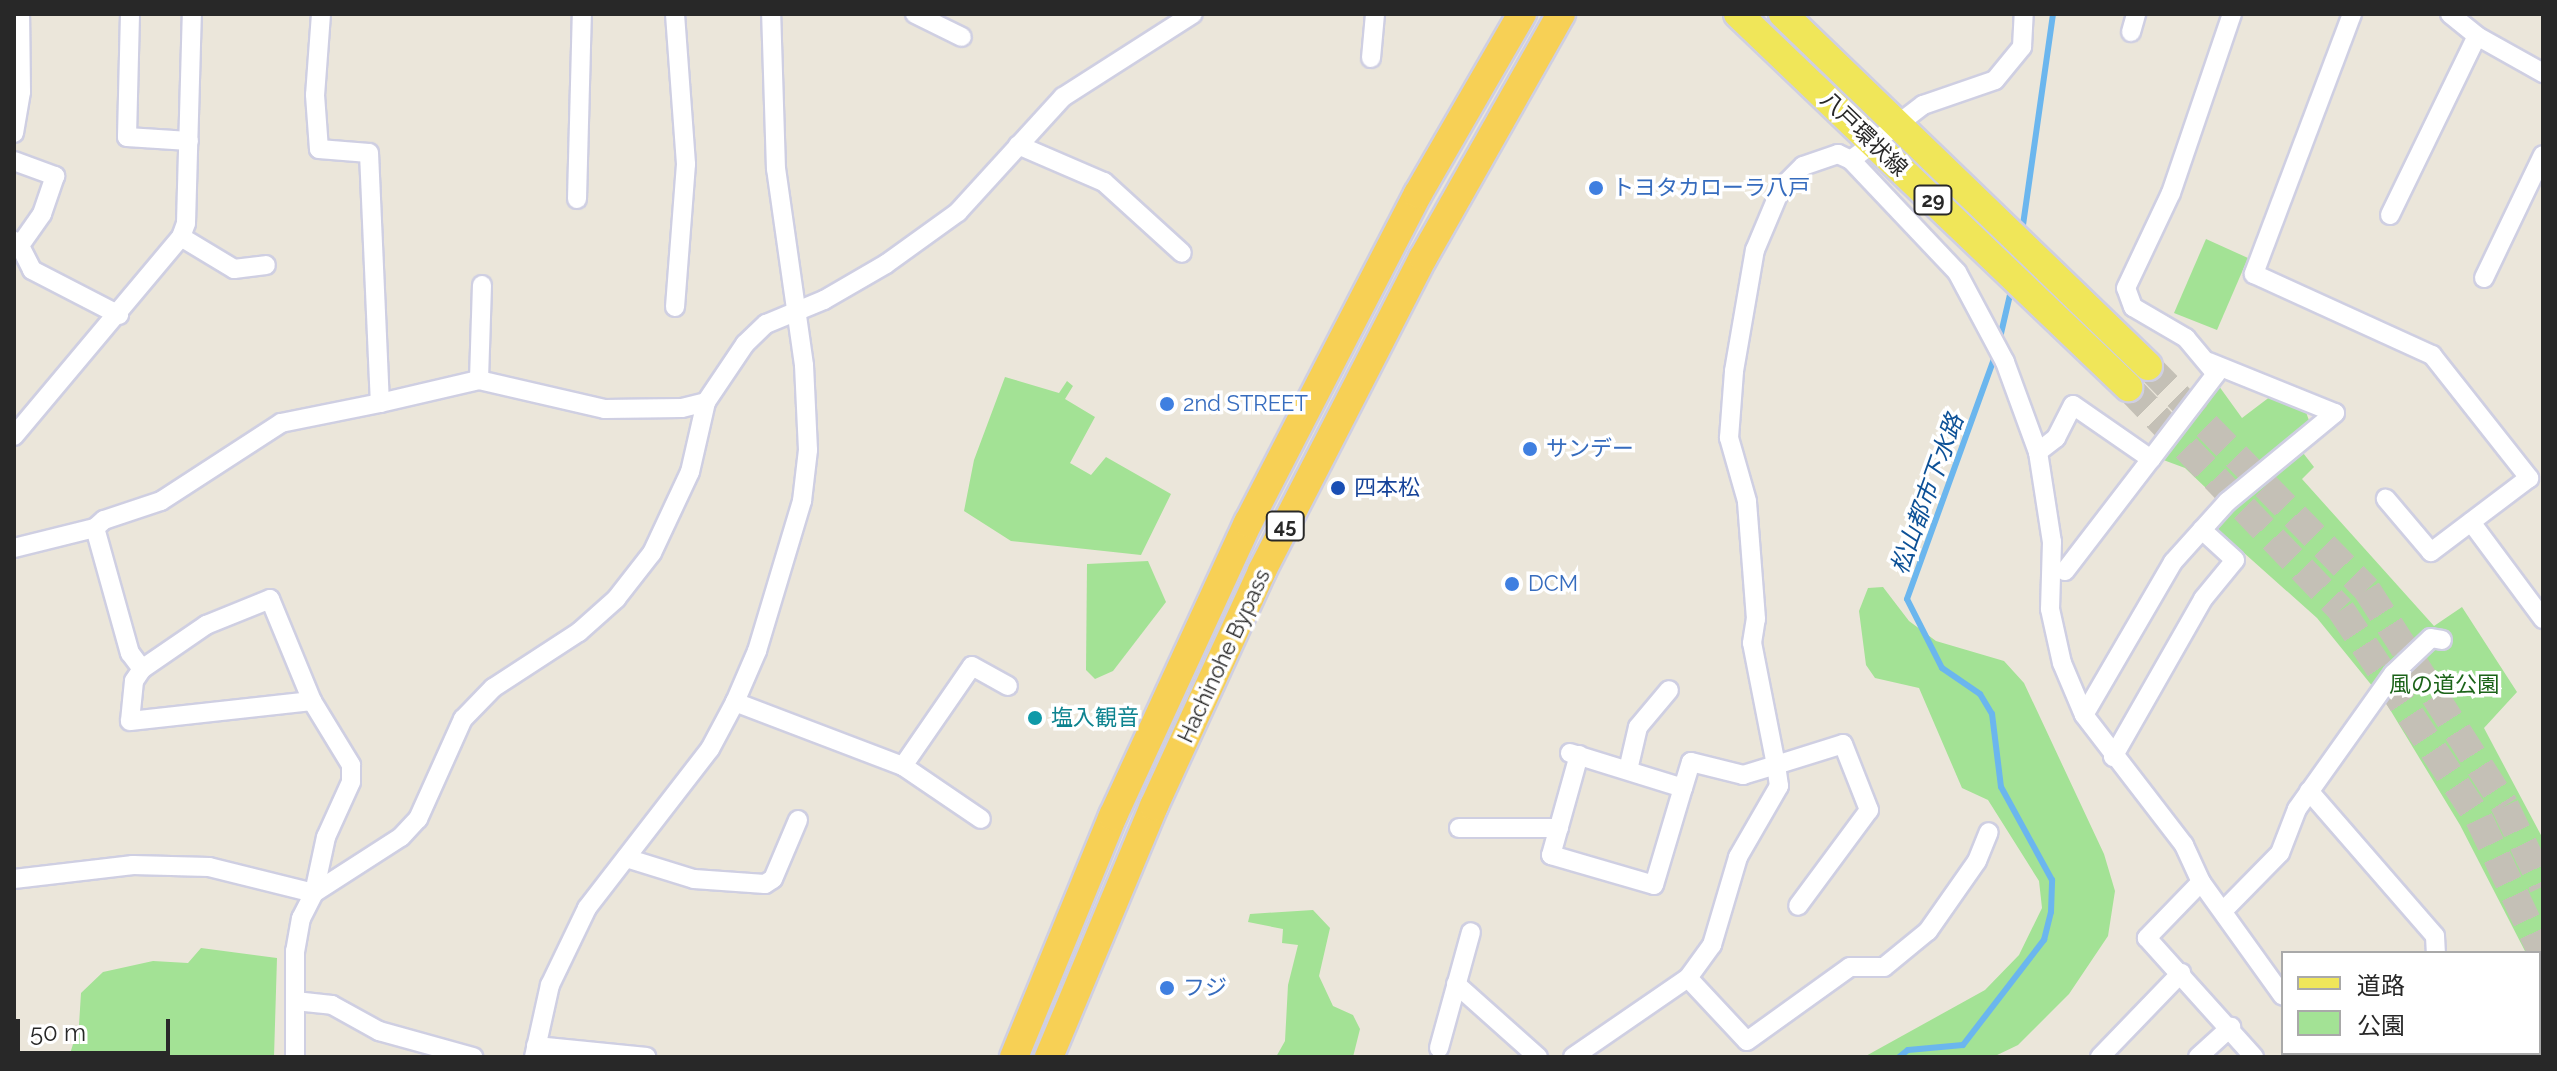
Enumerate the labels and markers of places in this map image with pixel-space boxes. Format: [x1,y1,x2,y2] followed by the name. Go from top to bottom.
[1612,175,1810,201] place label: トヨタカローラ八戸
[1587,179,1605,197] marker: トヨタカローラ八戸
[1183,391,1308,417] place label: 2nd STREET
[1158,395,1176,413] marker: 2nd STREET
[1546,436,1634,462] place label: サンデー
[1521,440,1539,458] marker: サンデー
[1354,475,1420,501] place label: 四本松
[1329,479,1347,497] marker: 四本松
[1528,571,1578,597] place label: DCM
[1503,575,1521,593] marker: DCM
[1051,705,1139,731] place label: 塩入観音
[1026,709,1044,727] marker: 塩入観音
[1183,975,1227,1001] place label: フジ
[1158,979,1176,997] marker: フジ

